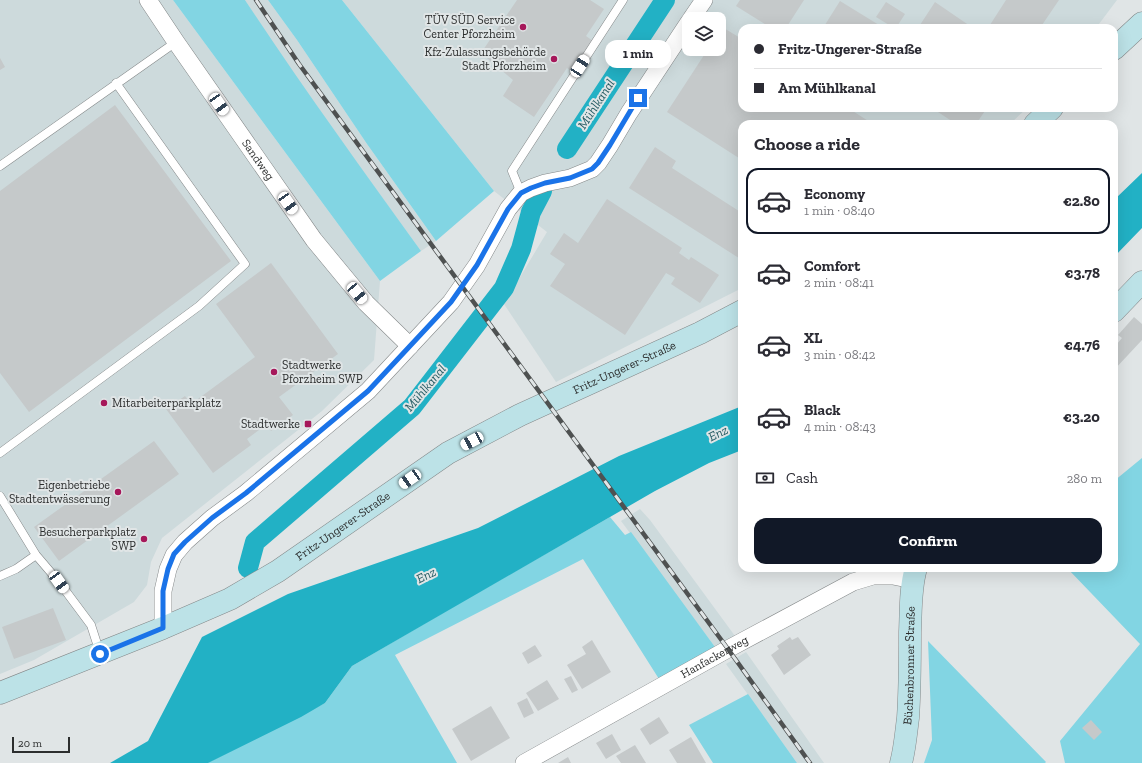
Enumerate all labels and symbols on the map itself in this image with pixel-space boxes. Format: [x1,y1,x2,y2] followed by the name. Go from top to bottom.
[424,13,516,41] place label: TÜV SÜD Service Center Pforzheim
[518,22,528,32] marker: TÜV SÜD Service Center Pforzheim
[605,40,671,68] callout: 1 min
[424,45,547,73] place label: Kfz-Zulassungsbehörde Stadt Pforzheim
[568,53,592,79] car
[549,54,559,64] marker: Kfz-Zulassungsbehörde Stadt Pforzheim
[574,76,618,132] water label: Mühlkanal
[629,89,647,107] route end
[207,91,231,117] car
[239,137,277,183] street label: Sandweg
[276,190,300,216] car
[345,280,369,306] car
[571,338,678,397] street label: Fritz-Ungerer-Straße
[282,358,363,386] place label: Stadtwerke Pforzheim SWP
[401,362,449,414] water label: Mühlkanal
[269,367,279,377] marker: Stadtwerke Pforzheim SWP
[112,396,221,410] place label: Mitarbeiterparkplatz
[99,398,109,408] marker: Mitarbeiterparkplatz
[241,417,300,431] place label: Stadtwerke
[303,419,313,429] marker: Stadtwerke
[706,422,730,444] water label: Enz
[459,430,485,452] car
[397,467,423,491] car
[9,478,110,506] place label: Eigenbetriebe Stadtentwässerung
[113,487,123,497] marker: Eigenbetriebe Stadtentwässerung
[293,488,393,564] street label: Fritz-Ungerer-Straße
[39,525,136,553] place label: Besucherparkplatz SWP
[139,534,149,544] marker: Besucherparkplatz SWP
[414,564,438,586] water label: Enz
[47,569,71,595] car
[900,606,918,726] street label: Büchenbronner Straße
[678,632,751,681] street label: Hanfackerweg
[91,645,109,663] route start
[12,735,70,754] scale bar

